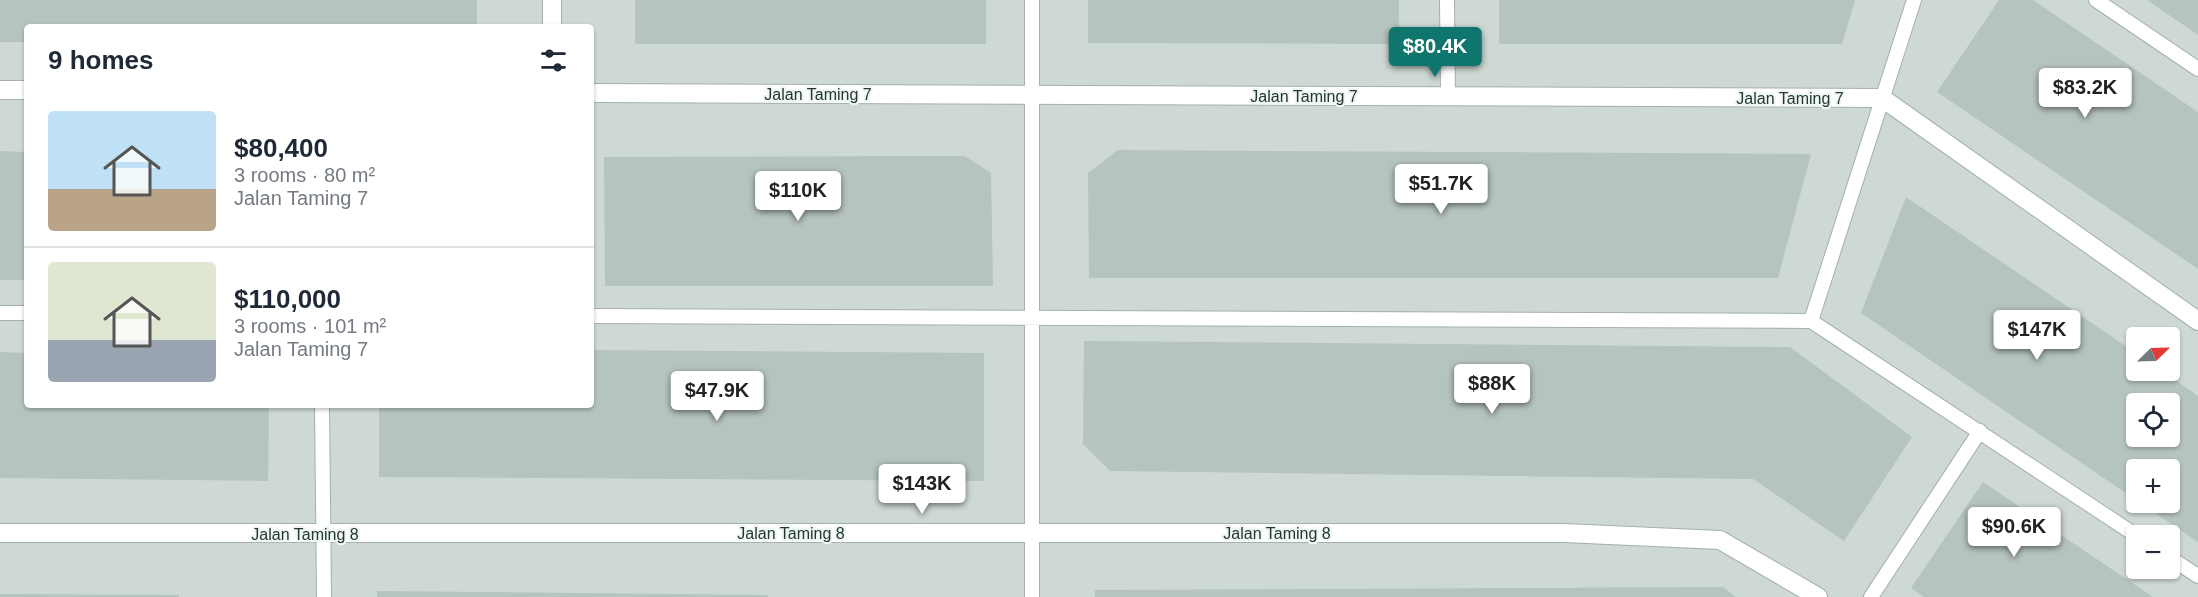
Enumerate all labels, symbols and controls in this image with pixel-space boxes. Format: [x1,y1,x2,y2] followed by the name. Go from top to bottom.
[1386,27,1484,78] pin: $80.4K
[1403,35,1467,57] text: $80.4K
[537,44,570,77] icon: filters
[48,45,154,75] text: 9 homes
[2036,68,2134,119] pin: $83.2K
[2053,76,2117,98] text: $83.2K
[764,86,872,103] street label: Jalan Taming 7
[1250,88,1358,105] street label: Jalan Taming 7
[1736,90,1844,107] street label: Jalan Taming 7
[234,133,328,163] text: $80,400
[96,135,168,207] icon: home
[234,164,375,186] text: 3 rooms · 80 m²
[1392,164,1490,215] pin: $51.7K
[756,171,840,222] pin: $110K
[1409,172,1473,194] text: $51.7K
[769,179,827,201] text: $110K
[234,187,368,209] text: Jalan Taming 7
[234,284,341,314] text: $110,000
[96,286,168,358] icon: home
[1995,310,2079,361] pin: $147K
[234,315,386,337] text: 3 rooms · 101 m²
[2008,318,2066,340] text: $147K
[2126,327,2180,381] north arrow
[2126,327,2180,579] map controls
[234,338,368,360] text: Jalan Taming 7
[1456,364,1528,415] pin: $88K
[668,371,766,422] pin: $47.9K
[1468,372,1516,394] text: $88K
[685,379,749,401] text: $47.9K
[2126,393,2180,447] button: locate
[2126,459,2180,513] button: +
[880,464,964,515] pin: $143K
[893,472,951,494] text: $143K
[1965,507,2063,558] pin: $90.6K
[1982,515,2046,537] text: $90.6K
[737,525,845,542] street label: Jalan Taming 8
[1223,525,1331,542] street label: Jalan Taming 8
[2126,525,2180,579] button: −
[251,526,359,543] street label: Jalan Taming 8

